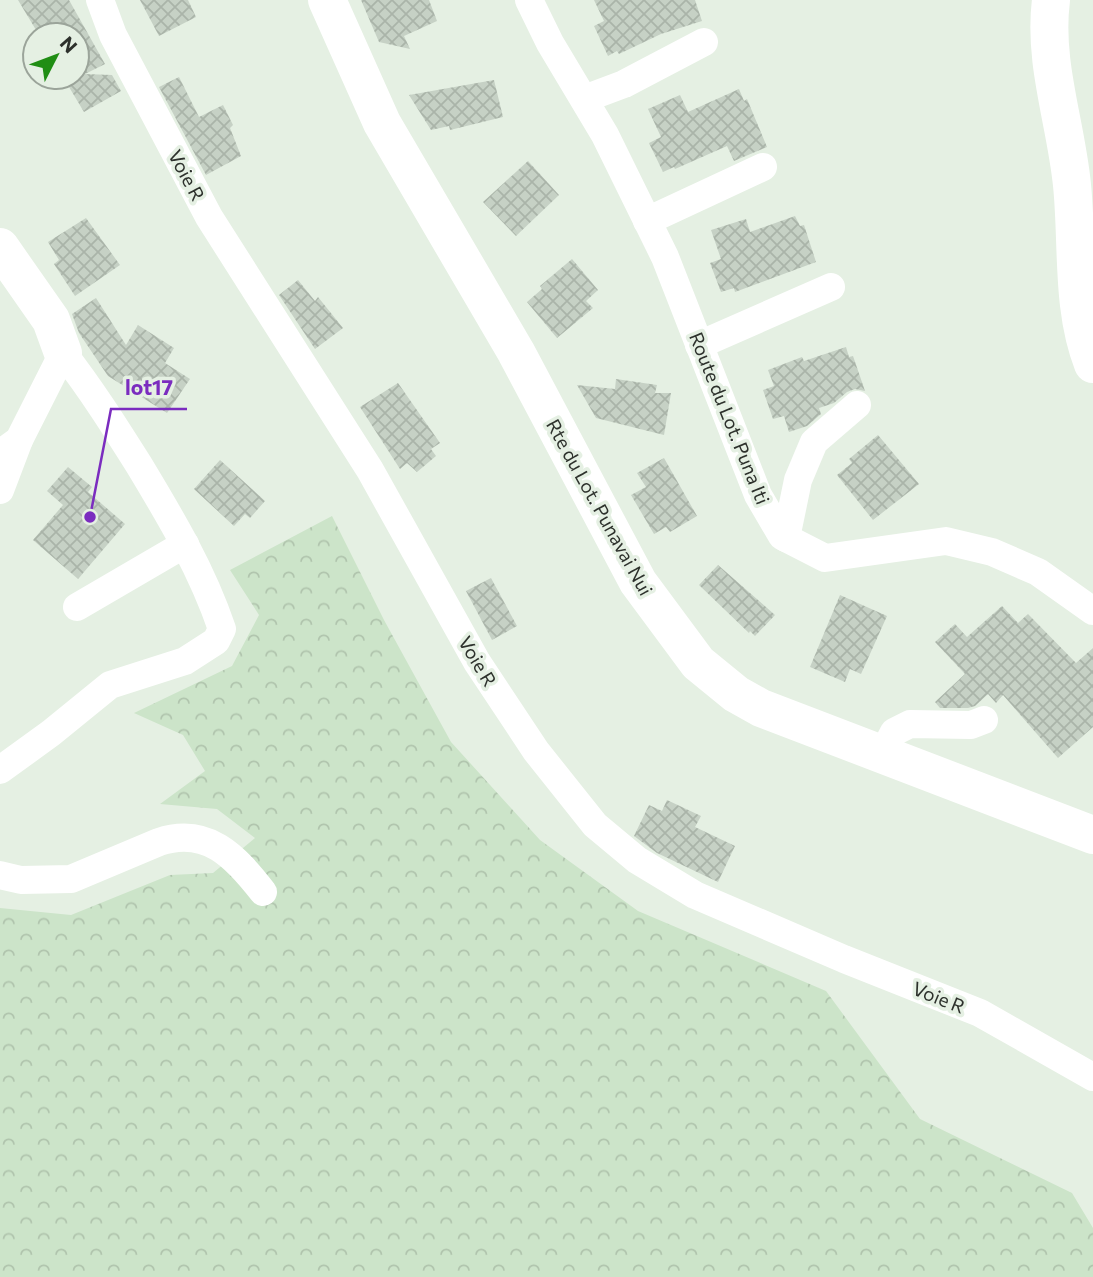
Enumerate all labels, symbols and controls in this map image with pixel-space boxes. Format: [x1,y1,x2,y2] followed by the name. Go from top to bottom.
[21,21,91,91] north arrow
[56,31,82,57] text: N
[164,146,210,205] street label: Voie R
[685,329,775,507] street label: Route du Lot. Puna Iti
[111,367,187,409] callout: lot17
[125,374,173,399] text: lot17
[542,415,658,599] street label: Rte du Lot. Punavai Nui
[454,632,502,690] street label: Voie R
[909,976,969,1018] street label: Voie R

